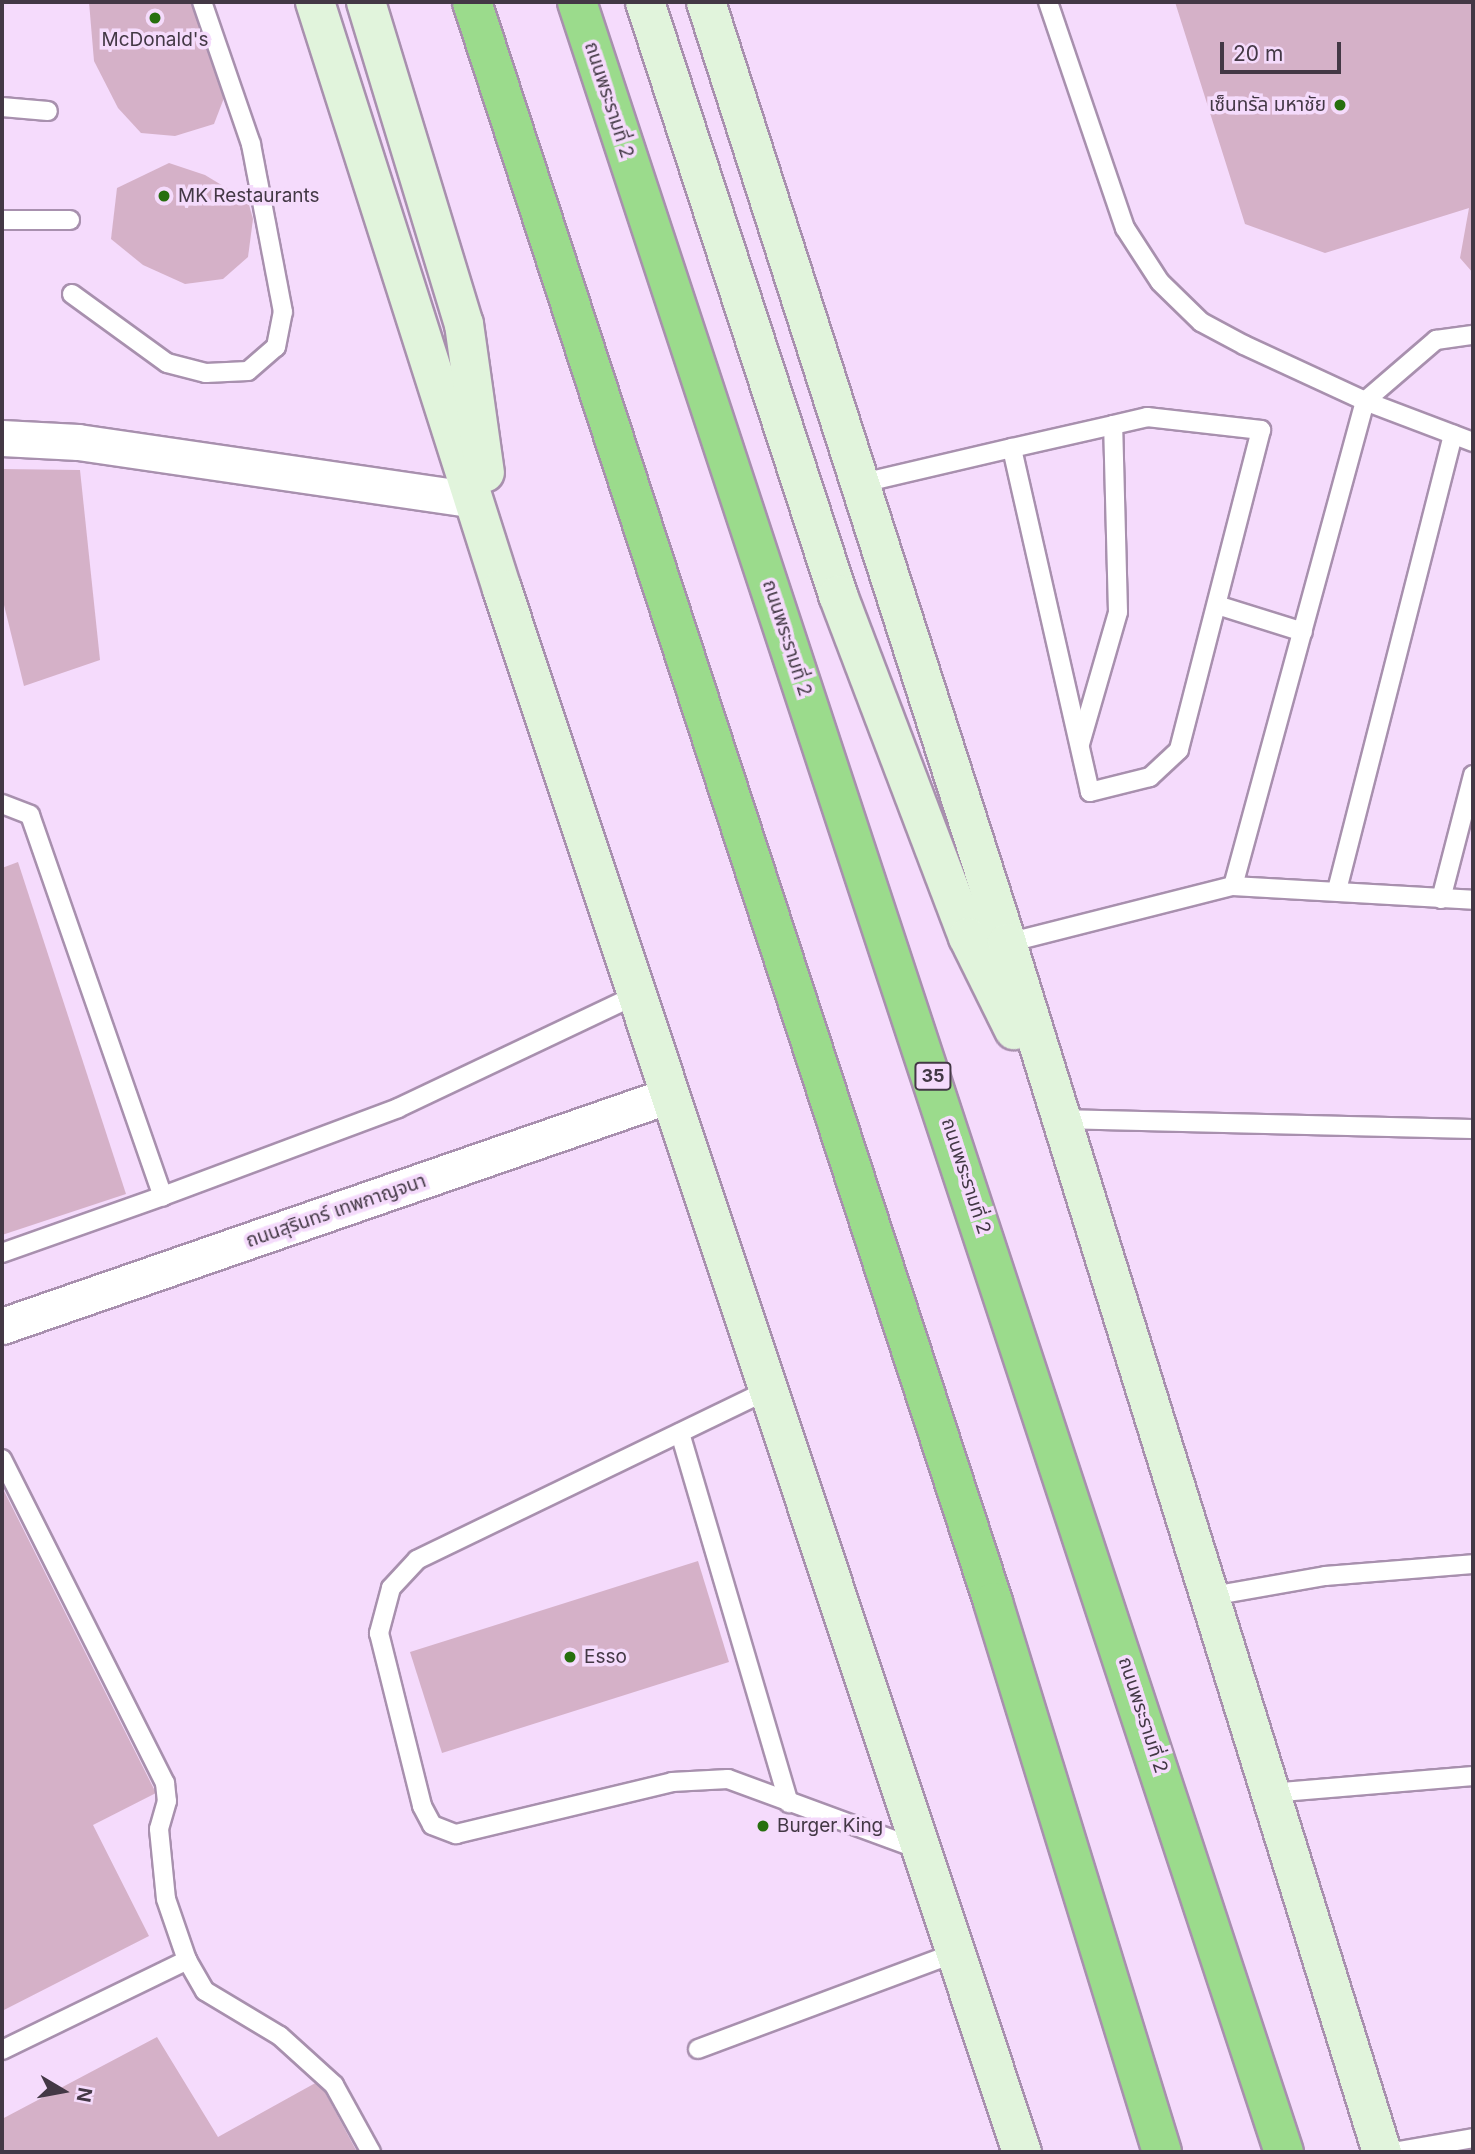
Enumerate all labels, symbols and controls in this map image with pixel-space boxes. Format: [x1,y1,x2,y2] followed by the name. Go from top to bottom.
[147,10,163,26] marker: McDonald's
[1223,28,1344,72] scale bar
[102,29,208,51] place label: McDonald's
[579,39,639,161] street label: ถนนพระรามที่ 2
[1233,41,1283,66] text: 20 m
[1209,94,1326,116] place label: เซ็นทรัล มหาชัย
[1332,97,1348,113] marker: เซ็นทรัล มหาชัย
[178,185,320,207] place label: MK Restaurants
[156,188,172,204] marker: MK Restaurants
[757,577,817,699] street label: ถนนพระรามที่ 2
[914,1062,952,1091] road number: 35
[936,1115,996,1237] street label: ถนนพระรามที่ 2
[243,1169,429,1253] street label: ถนนสุรินทร์ เทพกาญจนา
[584,1646,627,1668] place label: Esso
[562,1649,578,1665] marker: Esso
[1113,1654,1173,1776] street label: ถนนพระรามที่ 2
[777,1815,883,1837] place label: Burger King
[755,1818,771,1834] marker: Burger King
[28,2056,98,2126] north arrow
[72,2086,97,2104] text: N

